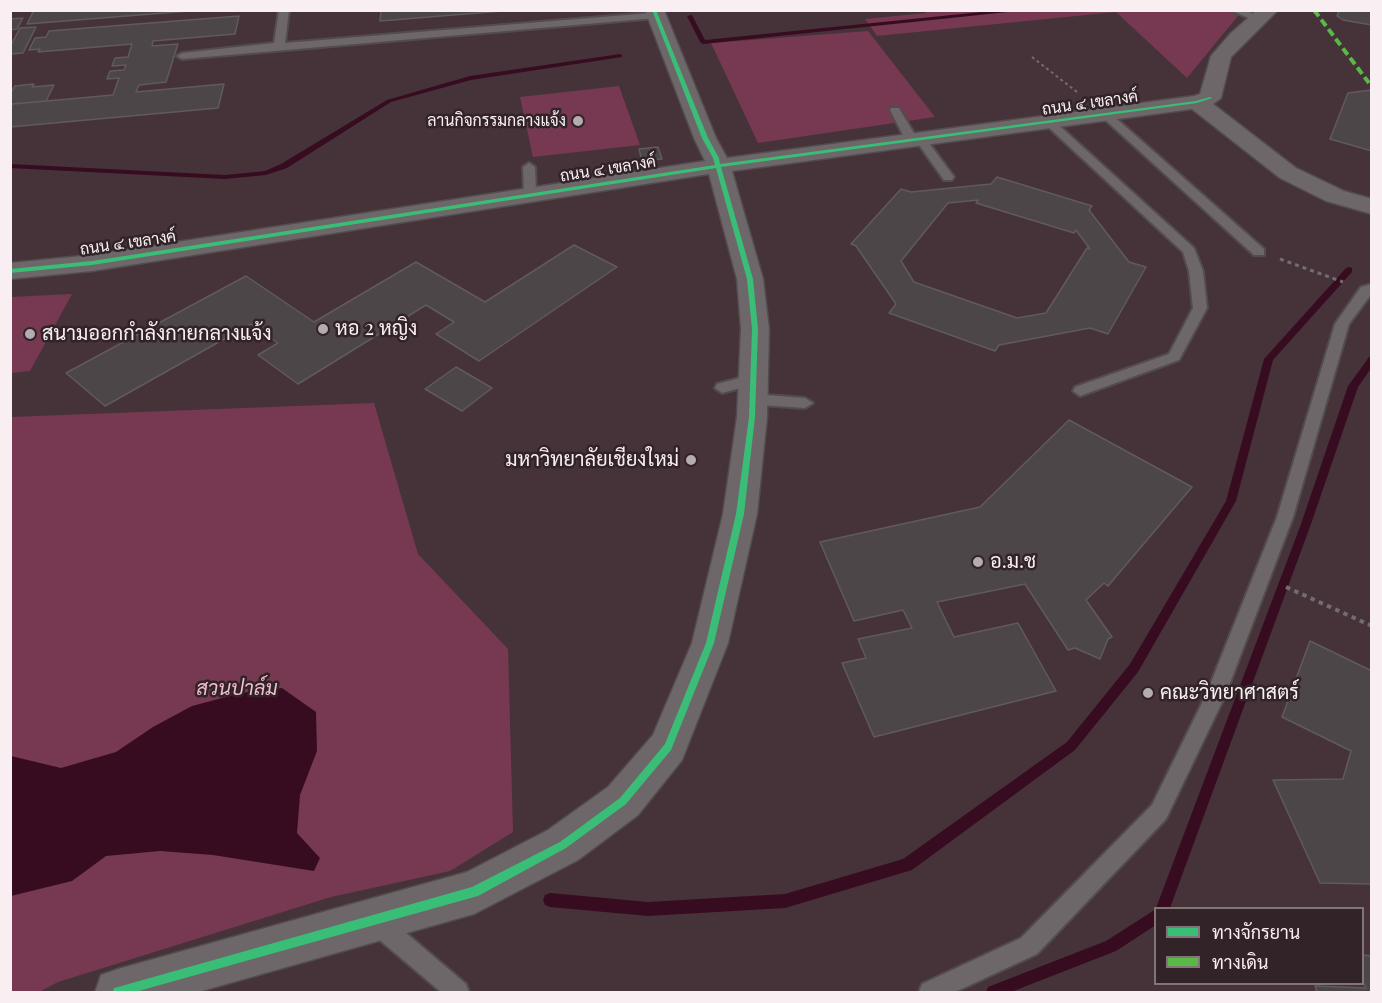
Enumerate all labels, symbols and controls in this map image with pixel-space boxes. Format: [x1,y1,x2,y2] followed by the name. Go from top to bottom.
[1041,87,1139,119] street label: ถนน ๔ เขลางค์
[427,111,566,131] place label: ลานกิจกรรมกลางแจ้ง
[571,114,585,128] marker: ลานกิจกรรมกลางแจ้ง
[559,152,657,186] street label: ถนน ๔ เขลางค์
[79,227,177,259] street label: ถนน ๔ เขลางค์
[335,317,417,341] place label: หอ 2 หญิง
[42,322,272,346] place label: สนามออกกำลังกายกลางแจ้ง
[316,322,330,336] marker: หอ 2 หญิง
[23,327,37,341] marker: สนามออกกำลังกายกลางแจ้ง
[505,448,679,472] place label: มหาวิทยาลัยเชียงใหม่
[684,453,698,467] marker: มหาวิทยาลัยเชียงใหม่
[990,550,1036,574] place label: อ.ม.ช
[971,555,985,569] marker: อ.ม.ช
[196,677,278,701] park label: สวนปาล์ม
[1160,681,1299,705] place label: คณะวิทยาศาสตร์
[1141,686,1155,700] marker: คณะวิทยาศาสตร์
[1154,907,1364,985] legend
[1212,920,1300,944] text: ทางจักรยาน
[1212,950,1268,974] text: ทางเดิน

